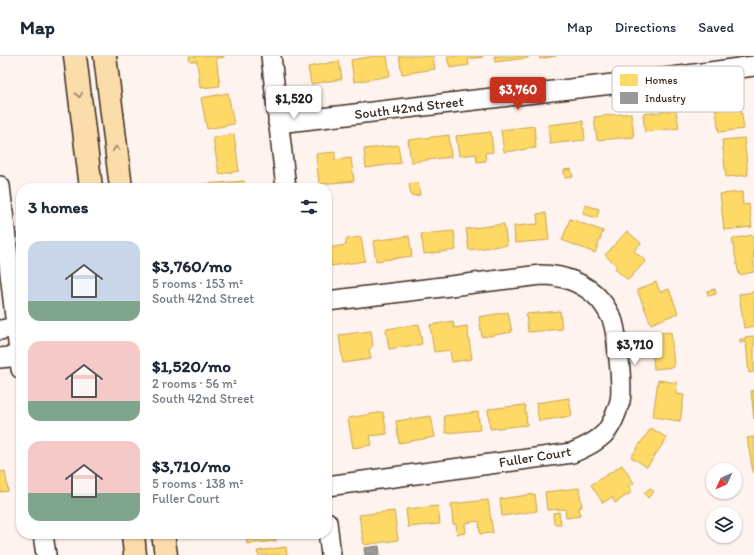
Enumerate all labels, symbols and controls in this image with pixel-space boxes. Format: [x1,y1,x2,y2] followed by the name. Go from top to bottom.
[20,16,55,39] text: Map
[567,19,593,36] text: Map
[615,19,676,36] text: Directions
[698,19,734,36] text: Saved
[612,66,744,112] legend
[645,74,678,87] text: Homes
[485,77,551,111] pin: $3,760
[499,82,537,97] text: $3,760
[261,86,327,120] pin: $1,520
[275,91,313,106] text: $1,520
[75,92,84,98] one-way arrow
[645,92,687,105] text: Industry
[353,93,465,123] street label: South 42nd Street
[112,146,121,152] one-way arrow
[298,196,320,218] icon: filters
[28,197,88,217] text: 3 homes
[152,256,232,276] text: $3,760/mo
[60,257,108,305] icon: home
[152,276,243,291] text: 5 rooms · 153 m²
[152,291,254,306] text: South 42nd Street
[602,332,668,366] pin: $3,710
[616,337,654,352] text: $3,710
[152,356,231,376] text: $1,520/mo
[60,357,108,405] icon: home
[152,376,237,391] text: 2 rooms · 56 m²
[152,391,254,406] text: South 42nd Street
[498,443,572,471] street label: Fuller Court
[152,456,231,476] text: $3,710/mo
[60,457,108,505] icon: home
[706,463,742,499] north arrow
[706,463,742,543] map controls
[152,476,244,491] text: 5 rooms · 138 m²
[152,491,220,506] text: Fuller Court
[706,507,742,543] button: layers

